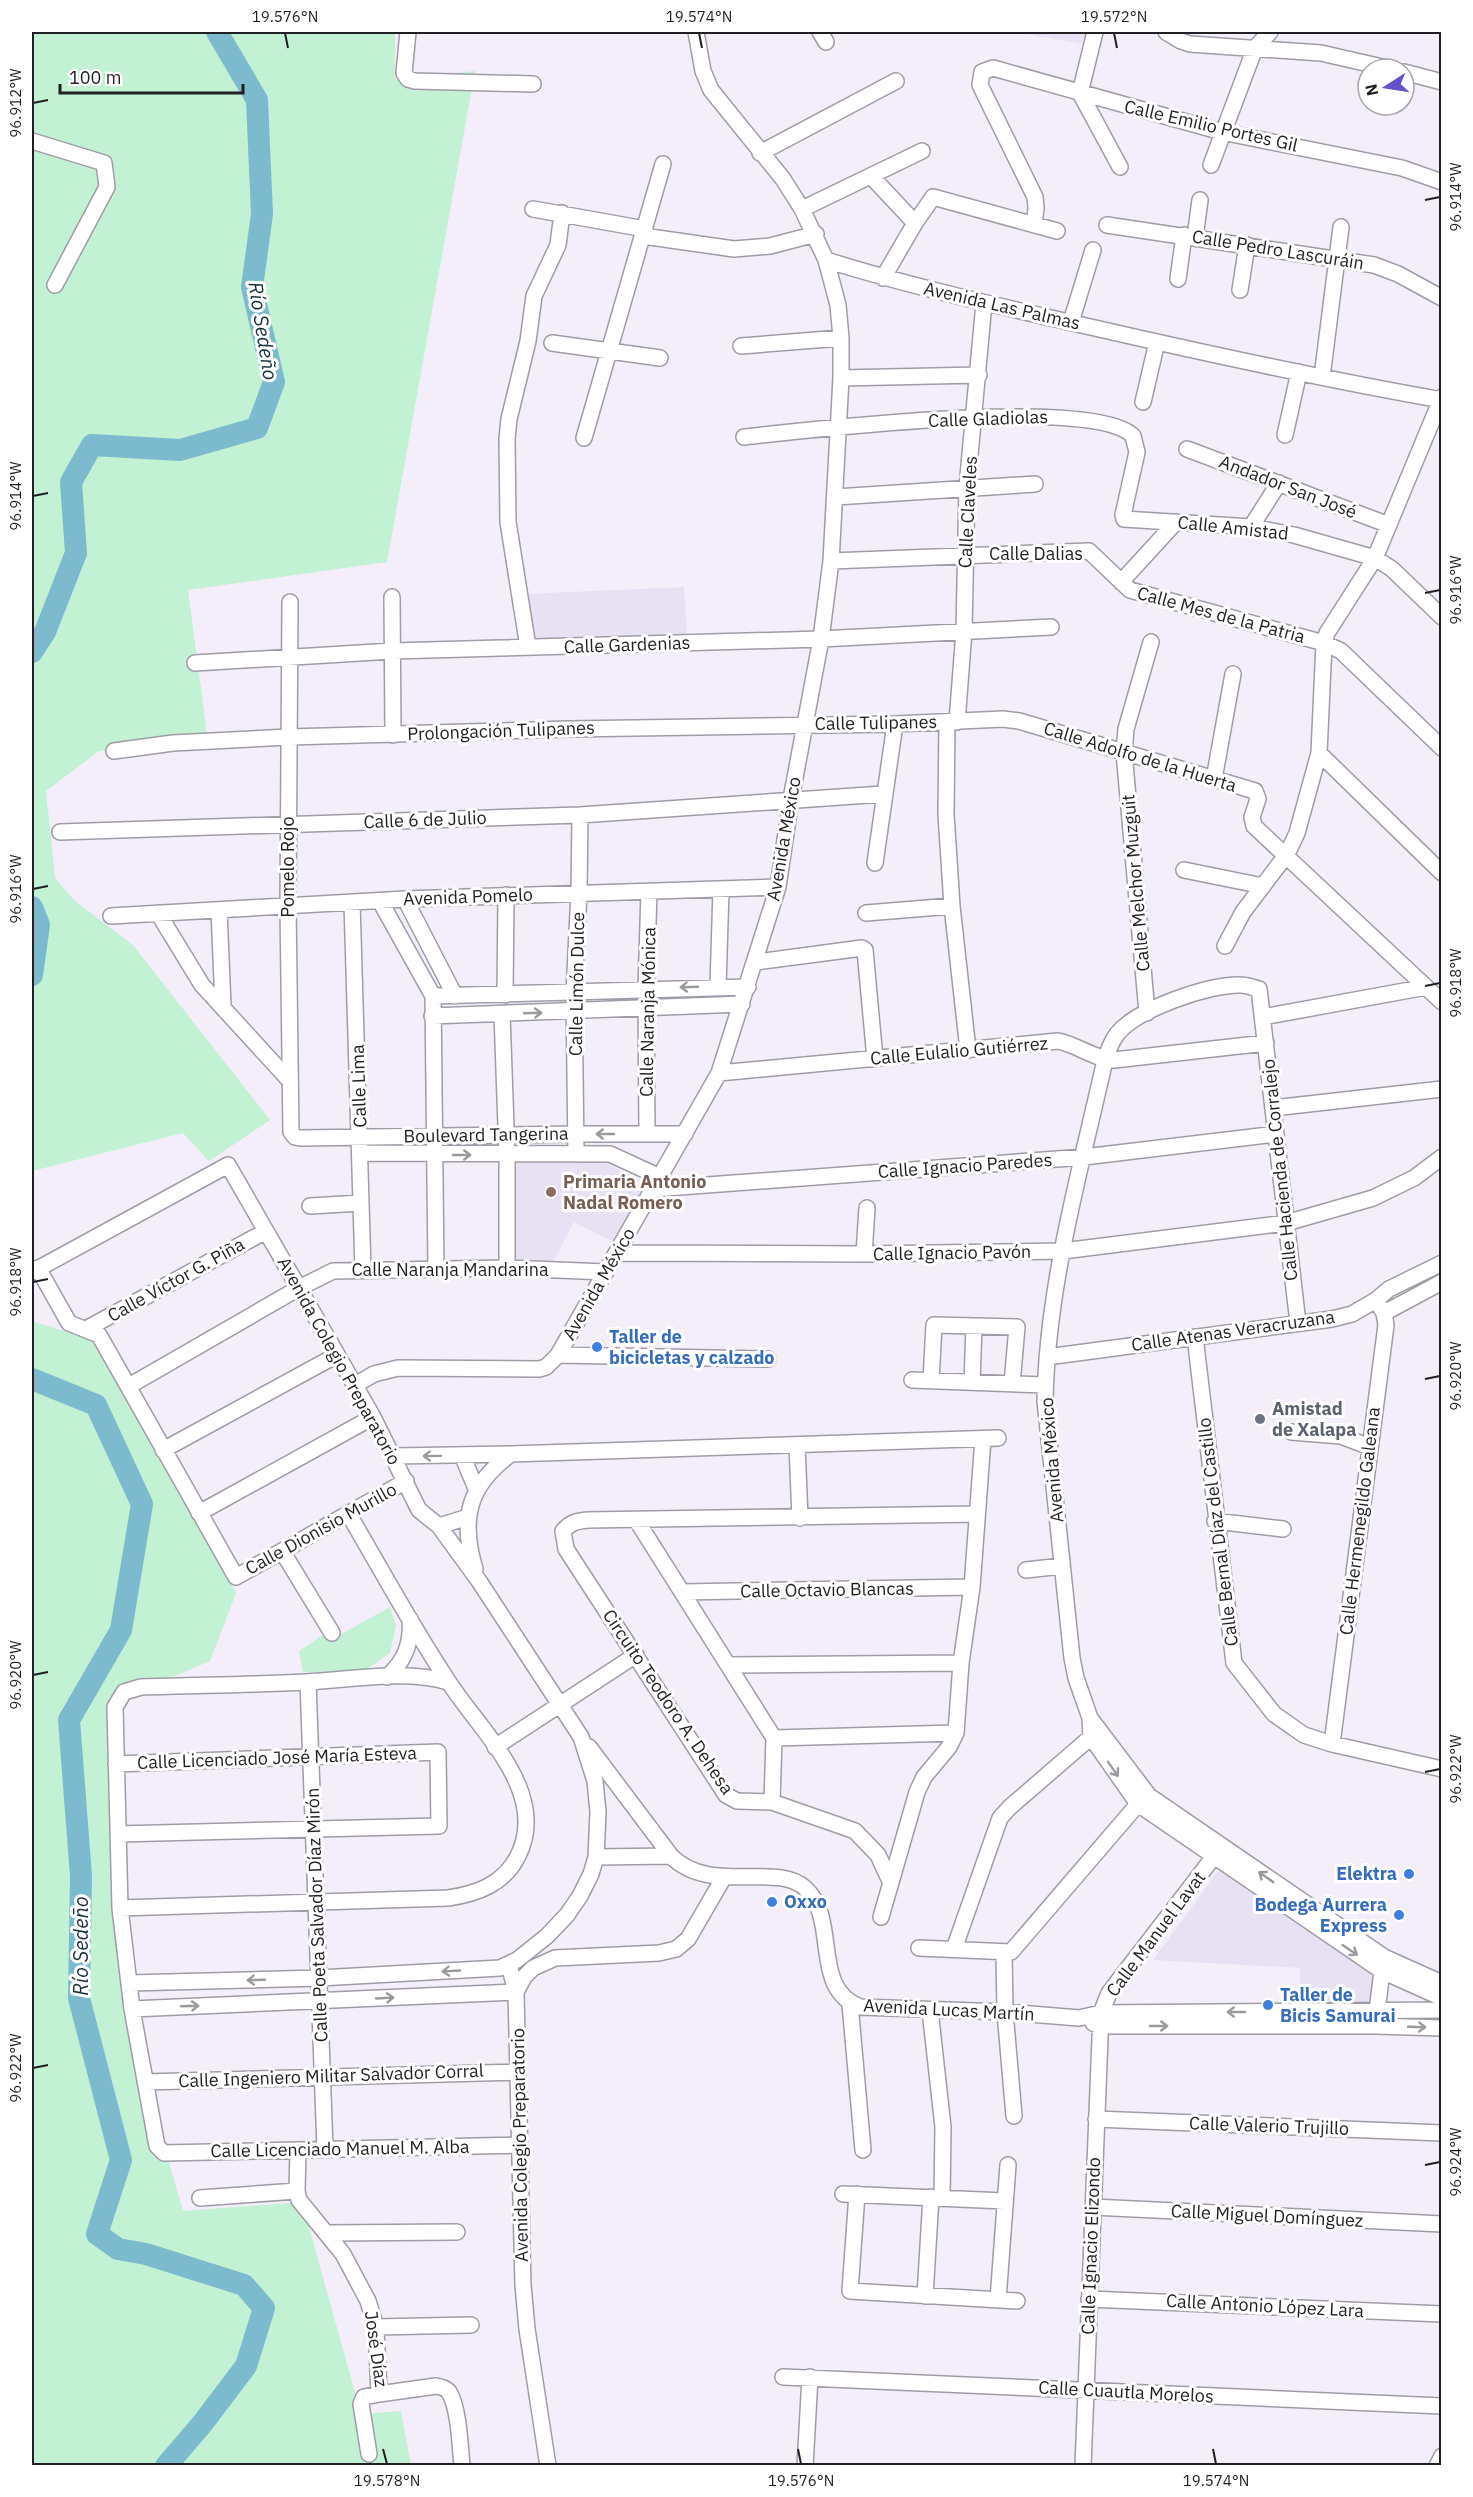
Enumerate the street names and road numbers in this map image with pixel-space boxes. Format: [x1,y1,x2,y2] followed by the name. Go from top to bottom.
[1122,94,1300,157] street label: Calle Emilio Portes Gil
[1190,225,1366,274] street label: Calle Pedro Lascuráin
[922,276,1083,335] street label: Avenida Las Palmas
[928,405,1048,432] street label: Calle Gladiolas
[1216,450,1360,523] street label: Andador San José
[953,455,982,569] street label: Calle Claveles
[1176,510,1290,545] street label: Calle Amistad
[989,542,1083,565] street label: Calle Dalias
[1135,581,1308,648] street label: Calle Mes de la Patria
[563,631,691,658] street label: Calle Gardenias
[815,710,937,735] street label: Calle Tulipanes
[407,716,595,745] street label: Prolongación Tulipanes
[1041,716,1240,797] street label: Calle Adolfo de la Huerta
[761,775,806,903] street label: Avenida México
[1116,793,1155,973] street label: Calle Melchor Muzguit
[363,806,487,833] street label: Calle 6 de Julio
[276,816,299,918] street label: Pomelo Rojo
[403,883,533,910] street label: Avenida Pomelo
[564,911,589,1056] street label: Calle Limón Dulce
[635,927,660,1097] street label: Calle Naranja Mónica
[869,1031,1049,1070] street label: Calle Eulalio Gutiérrez
[346,1044,371,1128] street label: Calle Lima
[1256,1058,1303,1282] street label: Calle Hacienda de Corralejo
[403,1122,569,1147] street label: Boulevard Tangerina
[877,1148,1053,1183] street label: Calle Ignacio Paredes
[557,1224,640,1344] street label: Avenida México
[103,1232,249,1327] street label: Calle Víctor G. Piña
[873,1240,1031,1265] street label: Calle Ignacio Pavón
[273,1253,406,1469] street label: Avenida Colegio Preparatorio
[351,1258,549,1281] street label: Calle Naranja Mandarina
[1130,1305,1337,1356] street label: Calle Atenas Veracruzana
[1035,1396,1068,1524] street label: Avenida México
[1334,1405,1385,1636] street label: Calle Hermenegildo Galeana
[1192,1416,1243,1648] street label: Calle Bernal Díaz del Castillo
[241,1477,400,1580] street label: Calle Dionisio Murillo
[740,1576,914,1603] street label: Calle Octavio Blancas
[598,1605,739,1799] street label: Circuito Teodoro A. Dehesa
[137,1741,418,1774] street label: Calle Licenciado José María Esteva
[301,1787,332,2043] street label: Calle Poeta Salvador Díaz Mirón
[1101,1866,1210,2001] street label: Calle Manuel Lavat
[863,1994,1035,2025] street label: Avenida Lucas Martín
[506,2028,533,2262] street label: Avenida Colegio Preparatorio
[178,2059,484,2092] street label: Calle Ingeniero Militar Salvador Corral
[1189,2111,1349,2140] street label: Calle Valerio Trujillo
[210,2135,470,2162] street label: Calle Licenciado Manuel M. Alba
[1076,2157,1105,2335] street label: Calle Ignacio Elizondo
[1170,2199,1364,2232] street label: Calle Miguel Domínguez
[1165,2289,1365,2322] street label: Calle Antonio López Lara
[360,2309,393,2389] street label: José Díaz
[1038,2375,1214,2408] street label: Calle Cuautla Morelos

